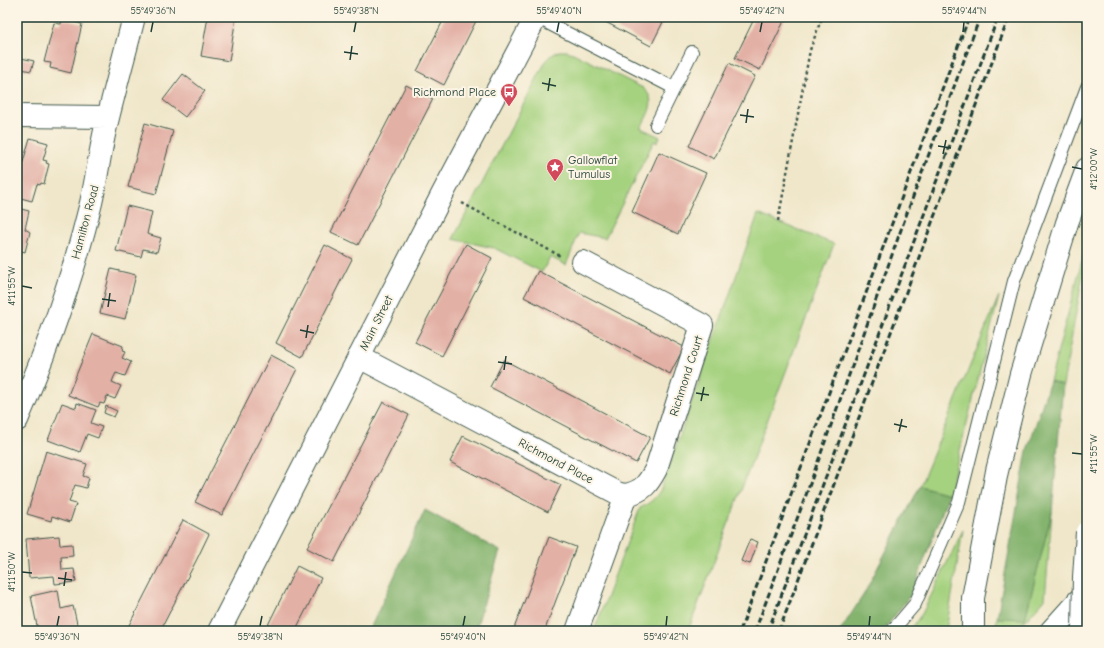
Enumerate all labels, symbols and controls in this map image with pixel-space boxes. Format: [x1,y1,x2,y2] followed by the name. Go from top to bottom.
[130,5,176,17] text: 55°49'36"N
[334,5,378,17] text: 55°49'38"N
[536,5,582,17] text: 55°49'40"N
[740,5,784,17] text: 55°49'42"N
[942,5,986,17] text: 55°49'44"N
[499,82,519,107] bus stop icon: Richmond Place
[413,85,496,99] place label: Richmond Place
[1088,148,1100,190] text: 4°12'00"W
[568,153,618,181] place label: Gallowflat Tumulus
[545,157,565,182] place icon: Gallowflat Tumulus
[68,183,102,261] street label: Hamilton Road
[6,266,18,306] text: 4°11'55"W
[356,293,396,353] street label: Main Street
[666,334,706,418] street label: Richmond Court
[1088,434,1100,474] text: 4°11'55"W
[516,435,596,487] street label: Richmond Place
[6,552,18,592] text: 4°11'50"W
[34,631,80,643] text: 55°49'36"N
[238,631,282,643] text: 55°49'38"N
[440,631,486,643] text: 55°49'40"N
[644,631,688,643] text: 55°49'42"N
[847,631,891,643] text: 55°49'44"N

